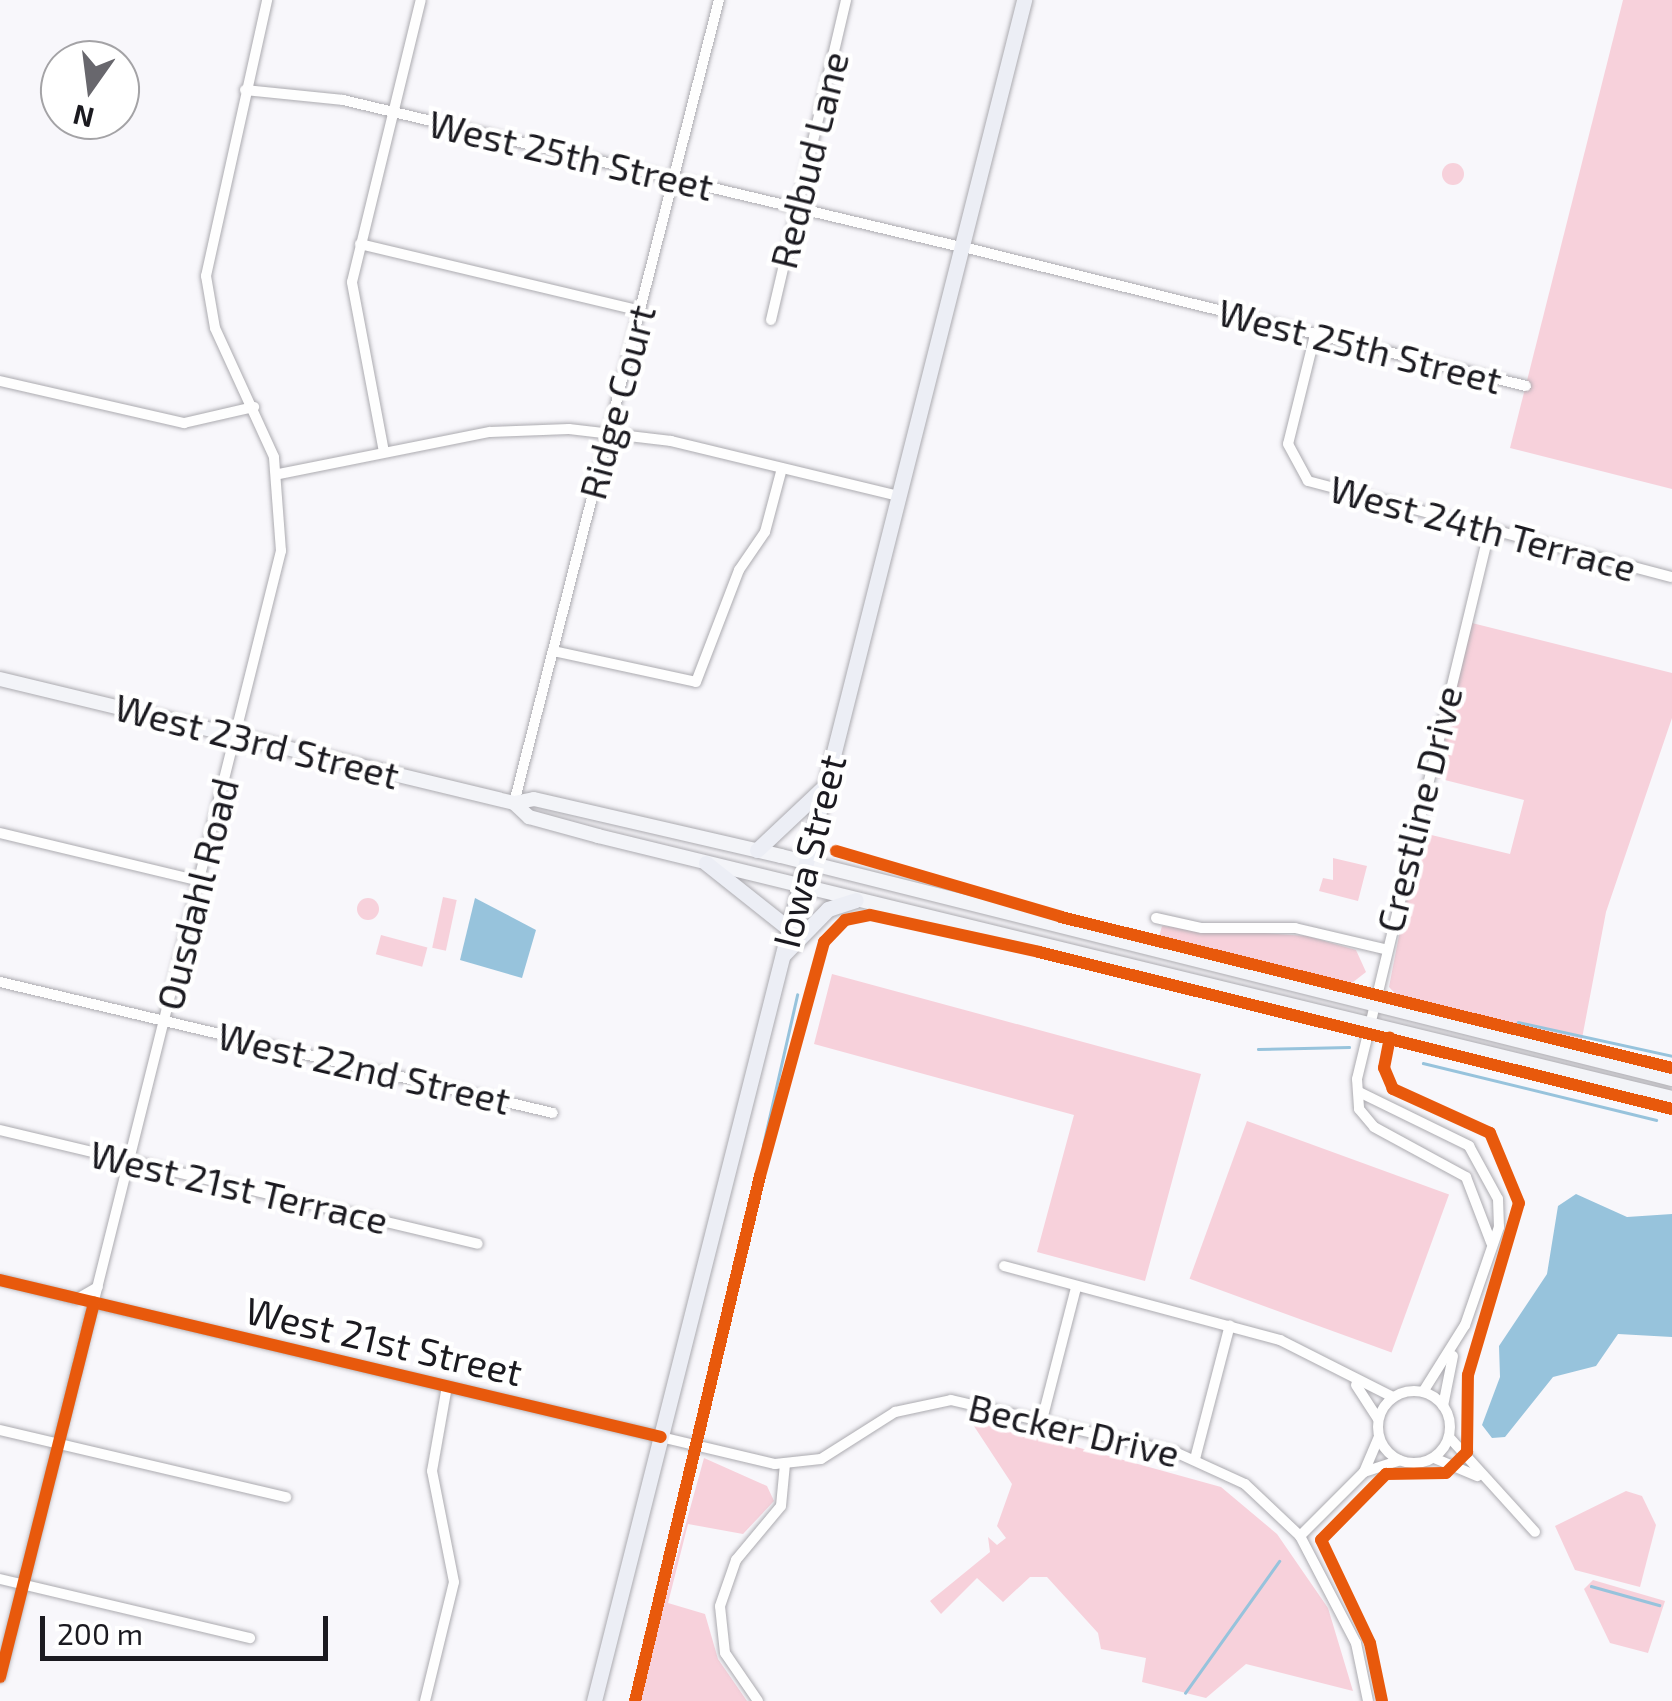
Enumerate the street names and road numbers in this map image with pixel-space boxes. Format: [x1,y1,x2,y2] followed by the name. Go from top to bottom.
[760,47,858,273] street label: Redbud Lane
[424,100,718,210] street label: West 25th Street
[1214,289,1506,403] street label: West 25th Street
[569,300,665,504] street label: Ridge Court
[1324,465,1642,591] street label: West 24th Terrace
[1366,681,1472,937] street label: Crestline Drive
[110,684,404,798] street label: West 23rd Street
[763,750,855,952] street label: Iowa Street
[146,773,248,1015] street label: Ousdahl Road
[213,1012,515,1124] street label: West 22nd Street
[85,1130,393,1244] street label: West 21st Terrace
[241,1287,527,1395] street label: West 21st Street
[964,1384,1184,1476] street label: Becker Drive

